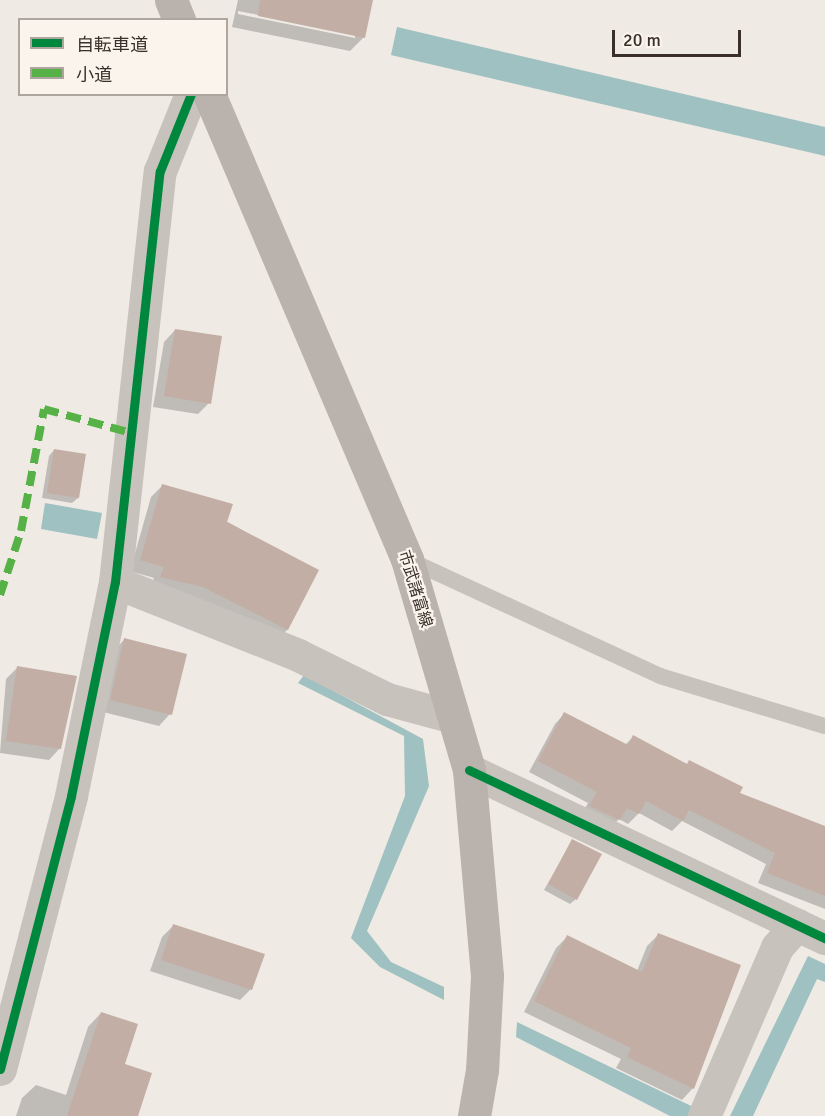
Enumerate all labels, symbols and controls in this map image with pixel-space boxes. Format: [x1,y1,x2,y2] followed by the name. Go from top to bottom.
[18,18,228,96] legend
[615,18,744,56] scale bar
[623,29,661,51] text: 20 m
[76,34,148,56] text: 自転車道
[76,64,112,86] text: 小道
[394,548,436,630] street label: 市武諸富線

